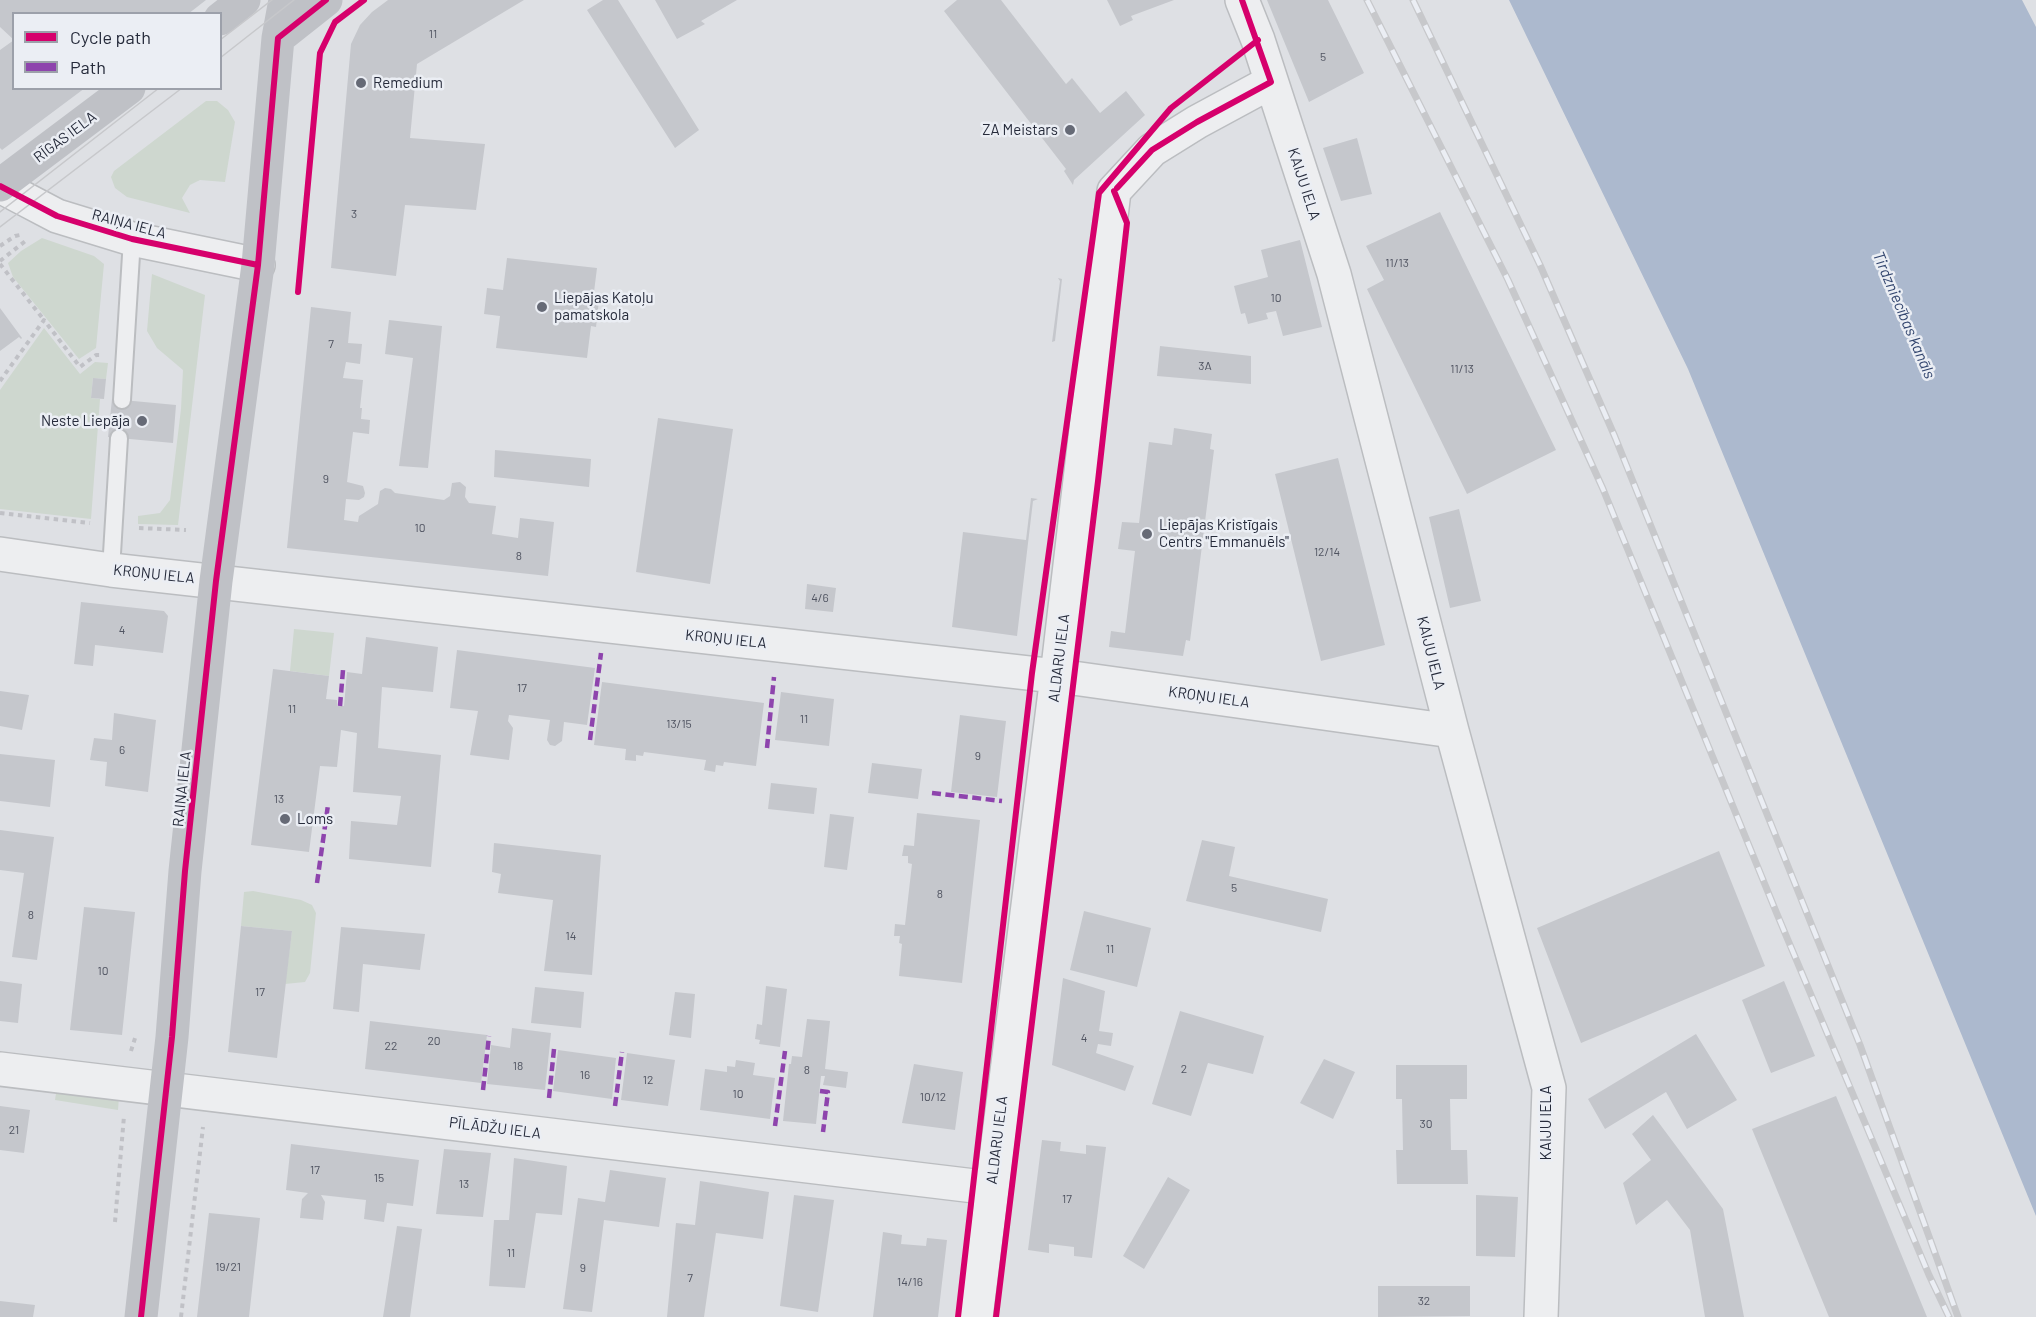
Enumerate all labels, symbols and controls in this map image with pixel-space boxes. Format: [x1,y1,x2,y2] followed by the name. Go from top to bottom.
[12,12,222,90] legend
[70,26,151,48] text: Cycle path
[429,27,437,41] house number: 11
[1320,50,1326,64] house number: 5
[70,56,106,78] text: Path
[373,74,443,92] place label: Remedium
[354,76,368,90] marker: Remedium
[30,108,100,166] street label: RĪGAS IELA
[982,121,1058,139] place label: ZA Meistars
[1063,123,1077,137] marker: ZA Meistars
[1284,145,1324,223] street label: KAIJU IELA
[90,205,168,243] street label: RAIŅA IELA
[351,207,357,221] house number: 3
[1869,249,1939,381] water label: Tirdzniecības kanāls
[1385,256,1409,270] house number: 11/13
[554,289,653,324] place label: Liepājas Katoļu pamatskola
[1271,291,1281,305] house number: 10
[535,300,549,314] marker: Liepājas Katoļu pamatskola
[328,337,334,351] house number: 7
[1198,359,1212,373] house number: 3A
[1450,362,1474,376] house number: 11/13
[41,412,130,430] place label: Neste Liepāja
[135,414,149,428] marker: Neste Liepāja
[323,472,329,486] house number: 9
[1159,516,1289,551] place label: Liepājas Kristīgais Centrs "Emmanuēls"
[415,521,425,535] house number: 10
[1140,527,1154,541] marker: Liepājas Kristīgais Centrs "Emmanuēls"
[1314,545,1340,559] house number: 12/14
[516,549,522,563] house number: 8
[112,561,196,587] street label: KROŅU IELA
[811,591,829,605] house number: 4/6
[1045,613,1073,703] street label: ALDARU IELA
[1413,614,1449,692] street label: KAIJU IELA
[119,623,125,637] house number: 4
[684,626,768,652] street label: KROŅU IELA
[517,681,527,695] house number: 17
[1167,682,1251,712] street label: KROŅU IELA
[288,702,296,716] house number: 11
[800,712,808,726] house number: 11
[666,717,692,731] house number: 13/15
[119,743,125,757] house number: 6
[975,749,981,763] house number: 9
[169,750,195,828] street label: RAIŅA IELA
[274,792,284,806] house number: 13
[297,810,333,828] place label: Loms
[278,812,292,826] marker: Loms
[1231,881,1237,895] house number: 5
[937,887,943,901] house number: 8
[28,908,34,922] house number: 8
[566,929,576,943] house number: 14
[1106,942,1114,956] house number: 11
[98,964,108,978] house number: 10
[255,985,265,999] house number: 17
[1081,1031,1087,1045] house number: 4
[427,1034,441,1048] house number: 20
[385,1039,397,1053] house number: 22
[513,1059,523,1073] house number: 18
[1181,1062,1187,1076] house number: 2
[804,1063,810,1077] house number: 8
[580,1068,590,1082] house number: 16
[643,1073,653,1087] house number: 12
[1537,1085,1555,1161] street label: KAIJU IELA
[733,1087,743,1101] house number: 10
[920,1090,946,1104] house number: 10/12
[983,1095,1011,1185] street label: ALDARU IELA
[448,1113,542,1143] street label: PĪLĀDŽU IELA
[1420,1117,1432,1131] house number: 30
[9,1123,19,1137] house number: 21
[310,1163,320,1177] house number: 17
[374,1171,384,1185] house number: 15
[459,1177,469,1191] house number: 13
[1062,1192,1072,1206] house number: 17
[507,1246,515,1260] house number: 11
[215,1260,241,1274] house number: 19/21
[580,1261,586,1275] house number: 9
[687,1271,693,1285] house number: 7
[897,1275,923,1289] house number: 14/16
[1418,1294,1430,1308] house number: 32

